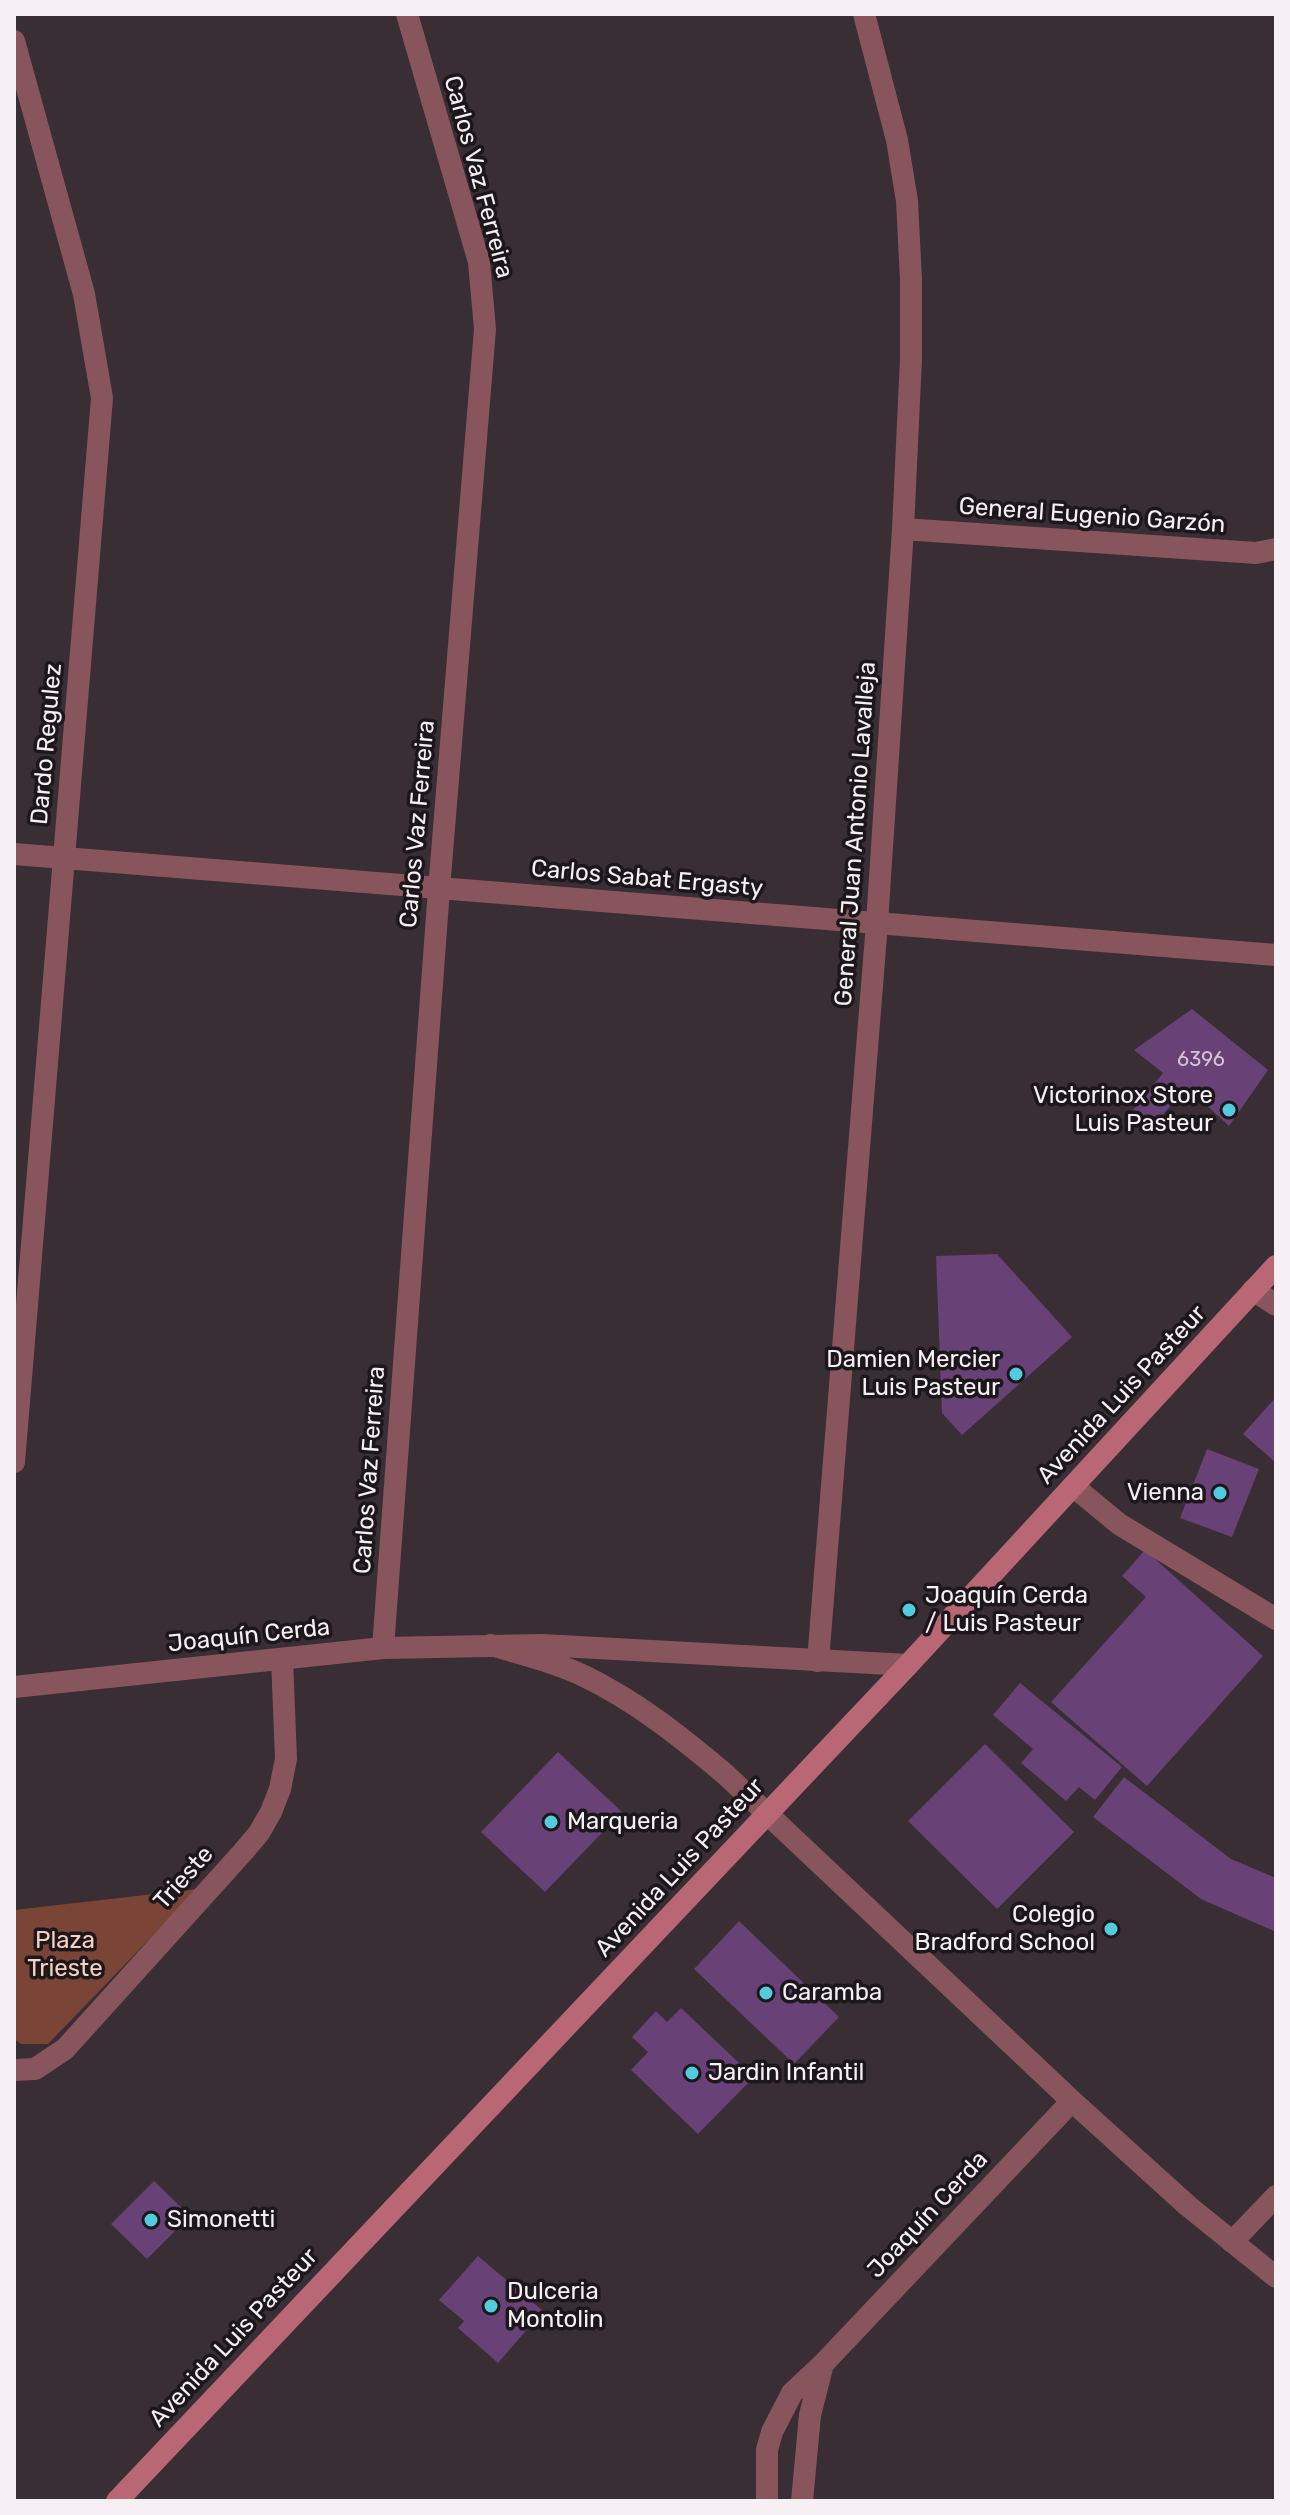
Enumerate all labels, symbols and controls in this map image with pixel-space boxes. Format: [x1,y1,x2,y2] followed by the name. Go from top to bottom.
[437,73,519,281] street label: Carlos Vaz Ferreira
[958,492,1226,540] street label: General Eugenio Garzón
[830,661,882,1007] street label: General Juan Antonio Lavalleja
[26,662,68,826] street label: Dardo Regulez
[395,719,441,929] street label: Carlos Vaz Ferreira
[530,855,764,903] street label: Carlos Sabat Ergasty
[1177,1048,1225,1072] house number: 6396
[1033,1082,1213,1138] place label: Victorinox Store Luis Pasteur
[1220,1101,1238,1119] marker: Victorinox Store Luis Pasteur
[1032,1300,1212,1490] street label: Avenida Luis Pasteur
[826,1346,1000,1402] place label: Damien Mercier Luis Pasteur
[348,1365,392,1575] street label: Carlos Vaz Ferreira
[1007,1365,1025,1383] marker: Damien Mercier Luis Pasteur
[1127,1479,1204,1507] place label: Vienna
[1211,1484,1229,1502] marker: Vienna
[925,1582,1088,1638] place label: Joaquín Cerda / Luis Pasteur
[900,1601,918,1619] marker: Joaquín Cerda / Luis Pasteur
[166,1613,332,1659] street label: Joaquín Cerda
[590,1773,770,1963] street label: Avenida Luis Pasteur
[567,1808,679,1836] place label: Marqueria
[542,1813,560,1831] marker: Marqueria
[148,1840,220,1916] street label: Trieste
[915,1901,1095,1957] place label: Colegio Bradford School
[1102,1920,1120,1938] marker: Colegio Bradford School
[27,1927,103,1983] park label: Plaza Trieste
[782,1979,882,2007] place label: Caramba
[757,1984,775,2002] marker: Caramba
[708,2059,864,2087] place label: Jardin Infantil
[683,2064,701,2082] marker: Jardin Infantil
[862,2146,994,2284] street label: Joaquín Cerda
[167,2206,275,2234] place label: Simonetti
[142,2211,160,2229] marker: Simonetti
[144,2243,324,2433] street label: Avenida Luis Pasteur
[507,2278,604,2334] place label: Dulceria Montolin
[482,2297,500,2315] marker: Dulceria Montolin

